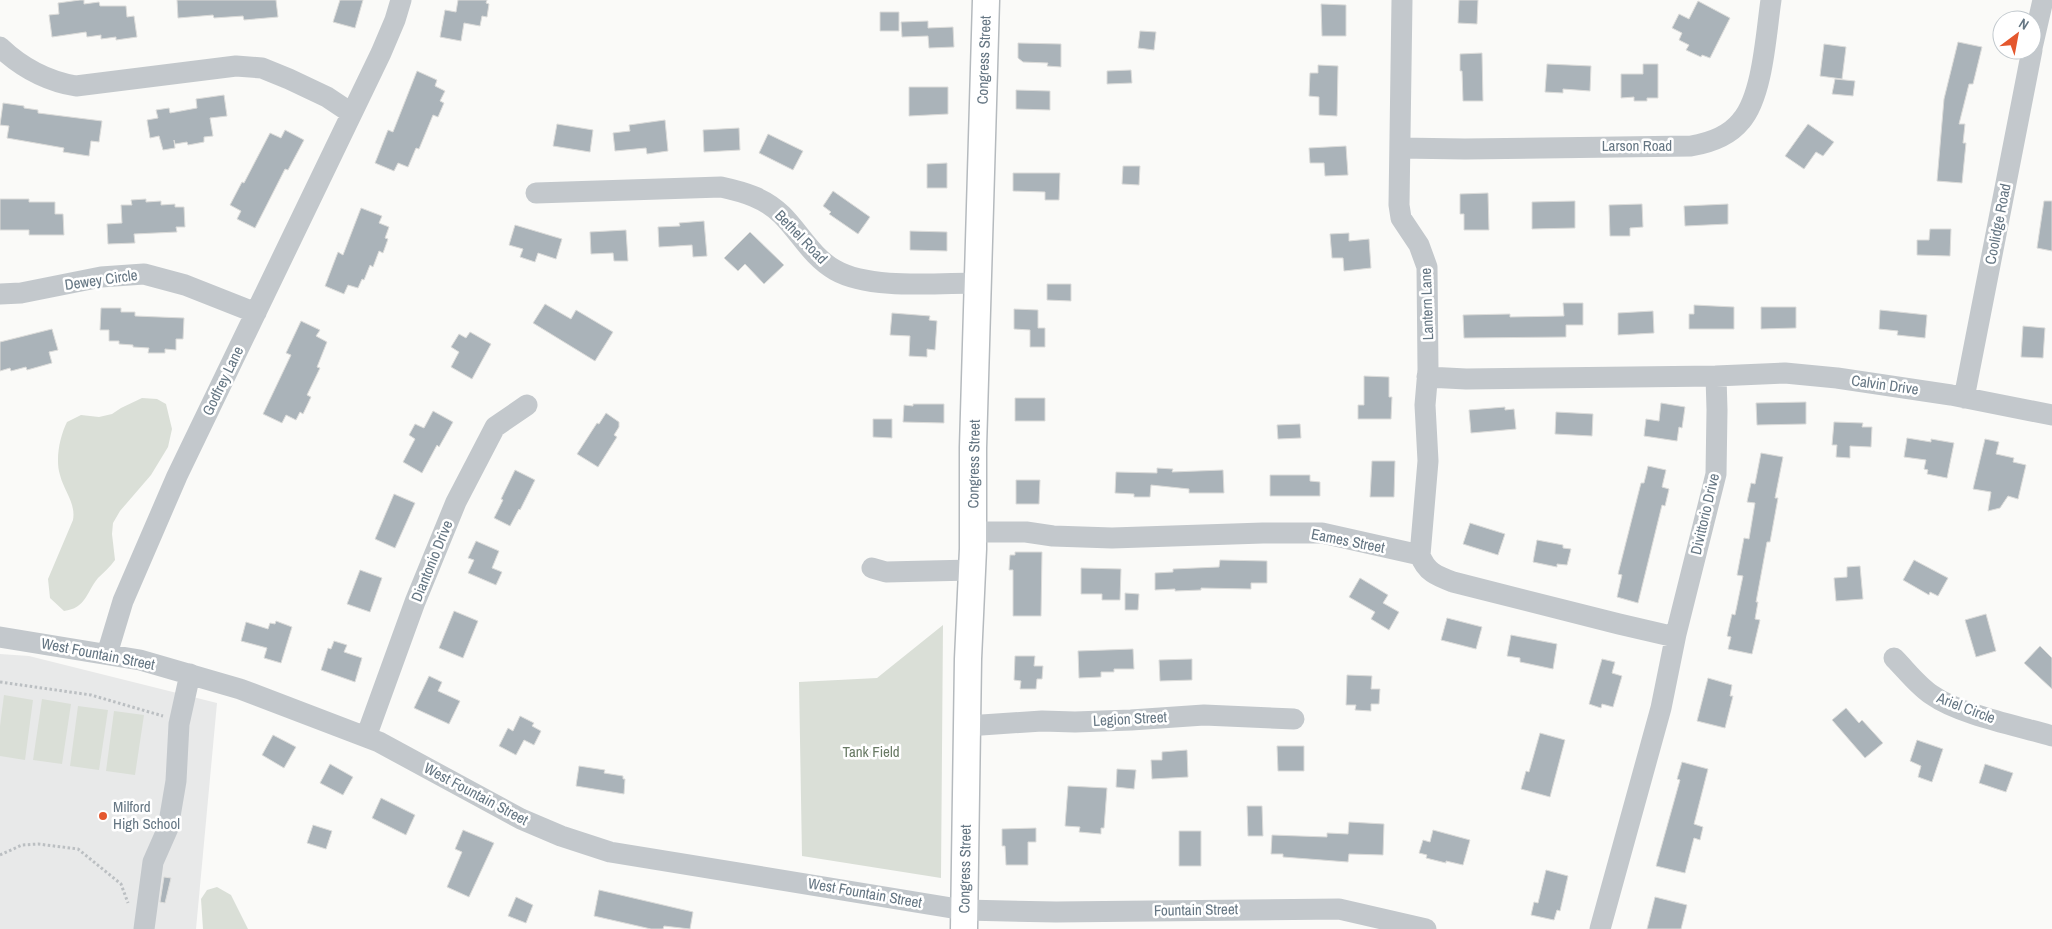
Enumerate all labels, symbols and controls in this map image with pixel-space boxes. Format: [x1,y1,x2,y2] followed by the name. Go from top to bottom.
[1992,10,2042,60] north arrow
[2016,14,2032,34] text: N
[971,15,996,105] street label: Congress Street
[1602,135,1672,156] street label: Larson Road
[1979,182,2016,266] street label: Coolidge Road
[770,205,832,268] street label: Bethel Road
[63,264,139,295] street label: Dewey Circle
[1415,267,1438,341] street label: Lantern Lane
[197,343,248,419] street label: Godfrey Lane
[1850,369,1920,400] street label: Calvin Drive
[962,419,985,509] street label: Congress Street
[1685,471,1724,557] street label: Divittorio Drive
[406,517,457,605] street label: Diantonio Drive
[1310,523,1387,558] street label: Eames Street
[39,632,157,675] street label: West Fountain Street
[1933,686,1998,728] street label: Ariel Circle
[1093,706,1168,731] street label: Legion Street
[843,741,900,762] park label: Tank Field
[420,757,533,830] street label: West Fountain Street
[113,796,180,834] place label: Milford High School
[97,810,109,822] marker: Milford High School
[953,824,976,914] street label: Congress Street
[806,872,924,913] street label: West Fountain Street
[1154,898,1239,921] street label: Fountain Street

